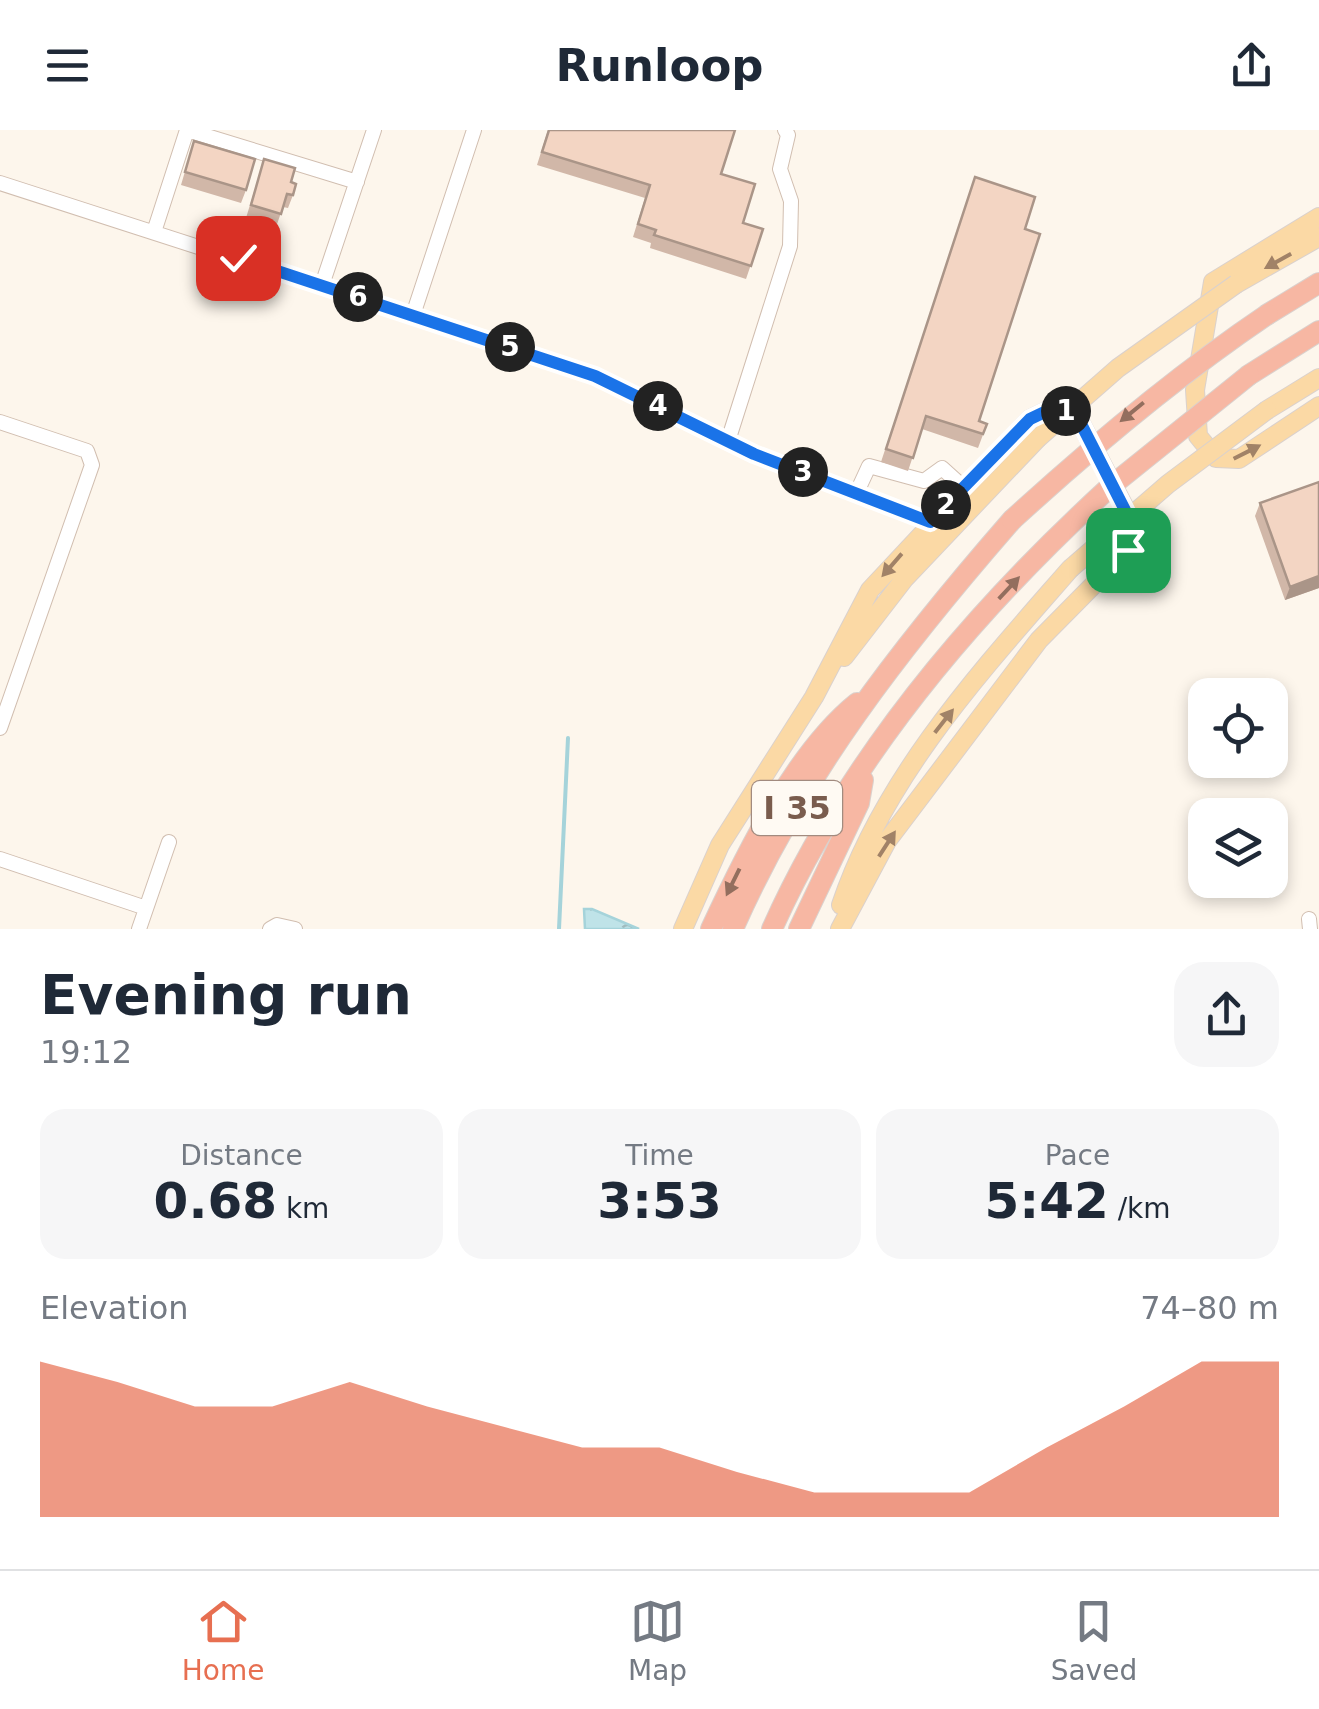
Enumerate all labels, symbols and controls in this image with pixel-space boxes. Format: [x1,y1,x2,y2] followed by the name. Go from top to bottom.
[40,38,95,93] icon: menu
[1224,38,1279,93] icon: share
[555,39,764,92] text: Runloop
[196,216,281,301] pin
[211,231,266,286] icon: check
[1263,252,1292,269] one-way arrow
[333,272,383,322] pin: 6
[348,280,368,313] text: 6
[485,322,535,372] pin: 5
[500,330,520,363] text: 5
[633,381,683,431] pin: 4
[1041,386,1091,436] pin: 1
[648,389,668,422] text: 4
[1056,394,1076,427] text: 1
[1120,401,1145,422] one-way arrow
[1233,444,1262,461] one-way arrow
[778,447,828,497] pin: 3
[793,455,813,488] text: 3
[921,480,971,530] pin: 2
[936,488,956,521] text: 2
[1086,508,1171,593] pin
[1101,523,1156,578] icon: arrive
[882,552,904,577] one-way arrow
[997,576,1020,600] one-way arrow
[1188,678,1288,898] map controls
[1188,678,1288,778] button: locate
[933,708,954,734] one-way arrow
[752,781,842,835] road number: I 35
[1188,798,1288,898] button: layers
[878,830,896,857] one-way arrow
[724,868,741,897] one-way arrow
[1174,962,1279,1067] button: share
[40,963,412,1027] text: Evening run
[40,1033,132,1071] text: 19:12
[180,1139,303,1172] text: Distance
[625,1139,694,1172] text: Time
[1045,1139,1110,1172] text: Pace
[154,1172,277,1230] text: 0.68
[597,1172,722,1230] text: 3:53
[984,1172,1109,1230] text: 5:42
[277,1192,329,1225] text: km
[1109,1192,1171,1225] text: /km
[40,1289,189,1327] text: Elevation
[1140,1289,1279,1327] text: 74–80 m
[182,1594,264,1687] tab: Home
[628,1594,687,1687] tab: Map
[1051,1594,1137,1687] tab: Saved

